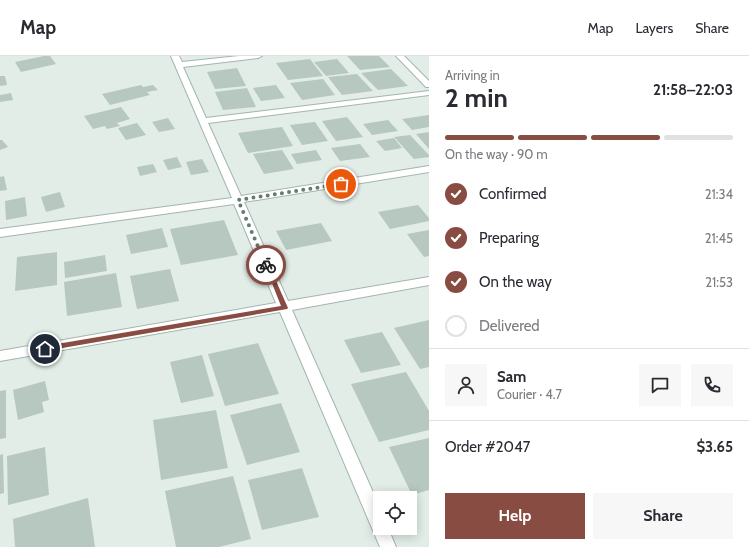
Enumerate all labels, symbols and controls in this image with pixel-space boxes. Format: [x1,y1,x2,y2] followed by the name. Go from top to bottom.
[20,16,56,39] text: Map
[588,19,613,37] text: Map
[635,19,673,37] text: Layers
[695,19,729,37] text: Share
[445,67,500,83] text: Arriving in
[653,81,733,99] text: 21:58–22:03
[445,82,508,114] text: 2 min
[445,146,548,162] text: On the way · 90 m
[324,167,358,201] pin
[330,173,352,195] icon: bag
[445,183,467,205] icon: check
[479,185,547,203] text: Confirmed
[705,186,733,202] text: 21:34
[445,227,467,249] icon: check
[479,229,539,247] text: Preparing
[705,230,733,246] text: 21:45
[246,245,286,285] courier
[255,254,277,276] icon: bike
[445,271,467,293] icon: check
[479,273,552,291] text: On the way
[705,274,733,290] text: 21:53
[479,317,540,335] text: Delivered
[28,332,62,366] pin
[34,338,56,360] icon: home
[445,364,487,406] button: person
[639,364,681,406] button: chat
[691,364,733,406] button: phone
[497,368,526,386] text: Sam
[497,386,562,402] text: Courier · 4.7
[445,438,530,456] text: Order #2047
[696,438,733,456] text: $3.65
[373,491,417,535] map controls
[373,491,417,535] button: locate
[445,493,585,539] button: Help
[593,493,733,539] button: Share

